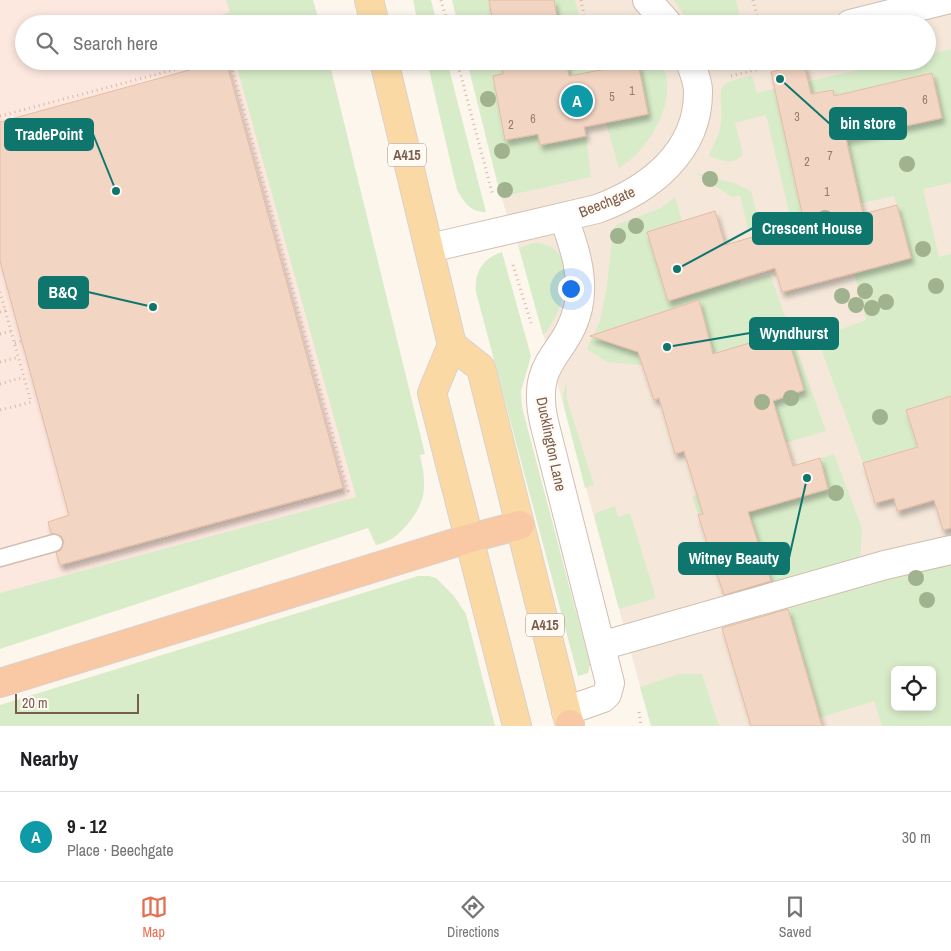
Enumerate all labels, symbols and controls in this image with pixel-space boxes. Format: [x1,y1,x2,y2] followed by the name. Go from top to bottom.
[15,15,936,70] search box
[33,29,61,57] icon: search
[73,30,158,56] text: Search here
[561,82,593,120] pin: A
[629,83,635,99] house number: 1
[609,89,615,105] house number: 5
[922,92,928,108] house number: 6
[830,108,906,139] callout: bin store
[794,109,800,125] house number: 3
[530,111,536,127] house number: 6
[840,112,896,134] text: bin store
[508,117,514,133] house number: 2
[5,119,93,150] callout: TradePoint
[15,123,84,145] text: TradePoint
[388,144,426,166] road number: A415
[827,148,833,164] house number: 7
[804,154,810,170] house number: 2
[576,181,638,222] street label: Beechgate
[824,184,830,200] house number: 1
[753,213,872,244] callout: Crescent House
[762,217,862,239] text: Crescent House
[558,276,584,302] your location
[39,277,88,308] callout: B&Q
[48,281,78,303] text: B&Q
[750,318,838,349] callout: Wyndhurst
[760,322,829,344] text: Wyndhurst
[531,395,572,493] street label: Ducklington Lane
[679,543,789,574] callout: Witney Beauty
[689,547,780,569] text: Witney Beauty
[526,614,564,636] road number: A415
[891,666,936,711] map controls
[891,666,936,711] button: locate
[15,691,139,714] scale bar
[22,694,48,712] text: 20 m
[20,744,78,773] text: Nearby
[67,813,107,839] text: 9 - 12
[31,826,41,848] text: A
[902,826,931,848] text: 30 m
[67,839,174,861] text: Place · Beechgate
[140,893,168,941] tab: Map
[447,893,499,941] tab: Directions
[779,893,811,941] tab: Saved

